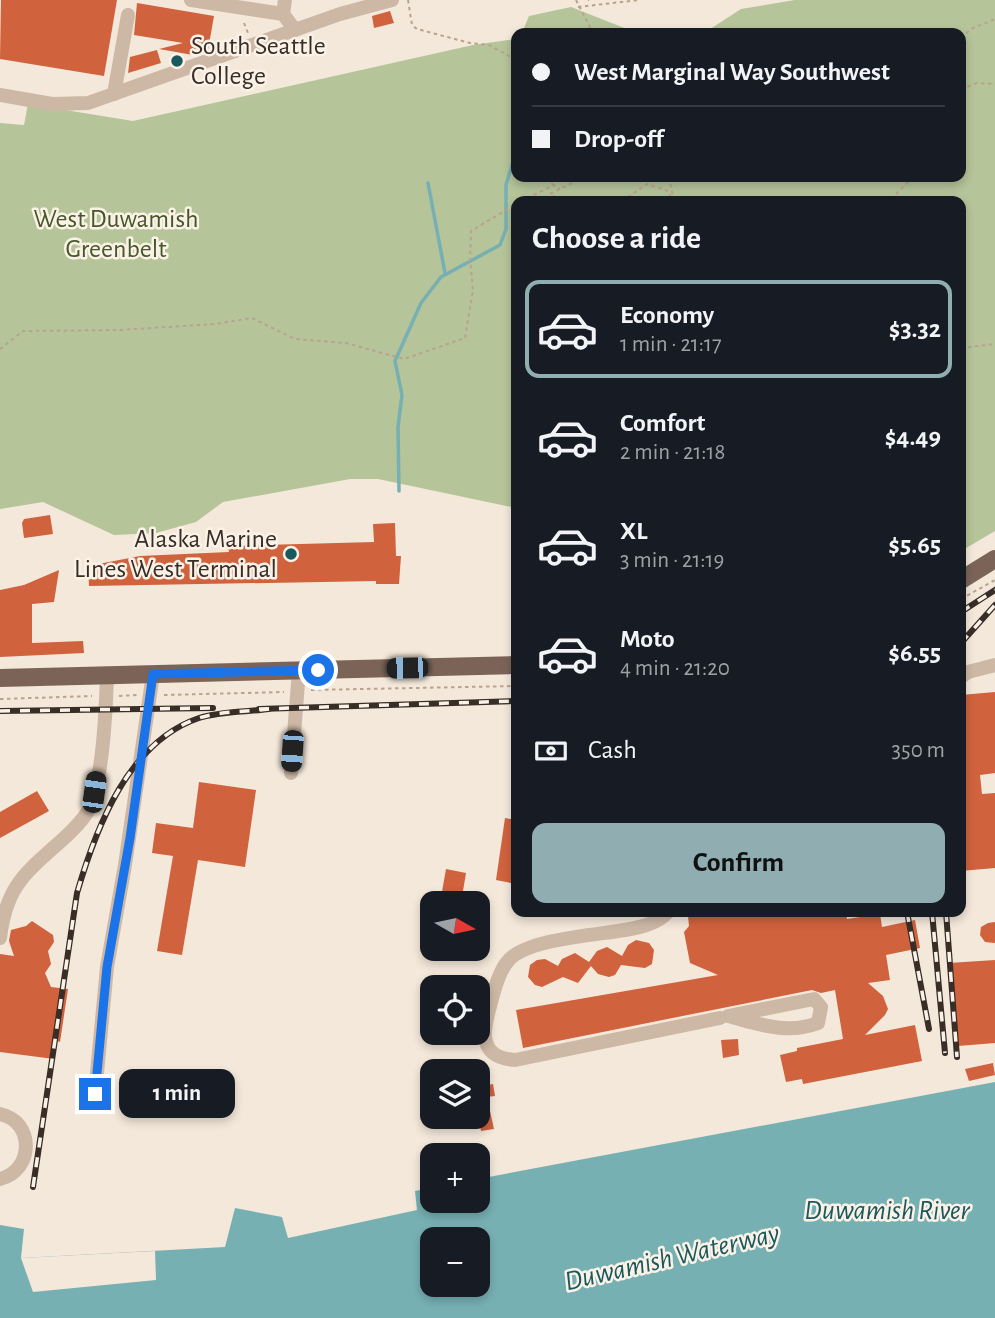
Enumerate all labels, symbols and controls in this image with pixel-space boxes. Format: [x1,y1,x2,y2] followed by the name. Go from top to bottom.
[191,33,326,89] place label: South Seattle College
[169,53,185,69] marker: South Seattle College
[574,59,890,85] text: West Marginal Way Southwest
[574,126,663,152] text: Drop-off
[33,206,199,262] park label: West Duwamish Greenbelt
[532,222,701,254] text: Choose a ride
[536,298,599,361] icon: car
[620,302,714,328] text: Economy
[889,316,941,342] text: $3.32
[620,333,722,356] text: 1 min · 21:17
[536,406,599,469] icon: car
[620,410,705,436] text: Comfort
[885,424,941,450] text: $4.49
[620,441,725,464] text: 2 min · 21:18
[536,514,599,577] icon: car
[620,518,647,544] text: XL
[74,526,277,582] place label: Alaska Marine Lines West Terminal
[888,532,941,558] text: $5.65
[283,546,299,562] marker: Alaska Marine Lines West Terminal
[620,549,724,572] text: 3 min · 21:19
[536,622,599,685] icon: car
[620,626,675,652] text: Moto
[888,640,941,666] text: $6.55
[302,654,334,686] route start
[386,657,429,679] car
[620,657,730,680] text: 4 min · 21:20
[281,729,304,773] car
[532,732,570,770] icon: cash
[588,737,637,763] text: Cash
[892,739,945,762] text: 350 m
[81,770,108,814] car
[532,823,945,903] button: Confirm
[420,891,490,961] north arrow
[420,891,490,1297] map controls
[420,975,490,1045] button: locate
[420,1059,490,1129] button: layers
[119,1070,235,1118] callout: 1 min
[79,1078,111,1110] route end
[153,1082,201,1105] text: 1 min
[420,1143,490,1213] button: +
[804,1197,971,1225] water label: Duwamish River
[562,1220,782,1296] water label: Duwamish Waterway
[420,1227,490,1297] button: −

